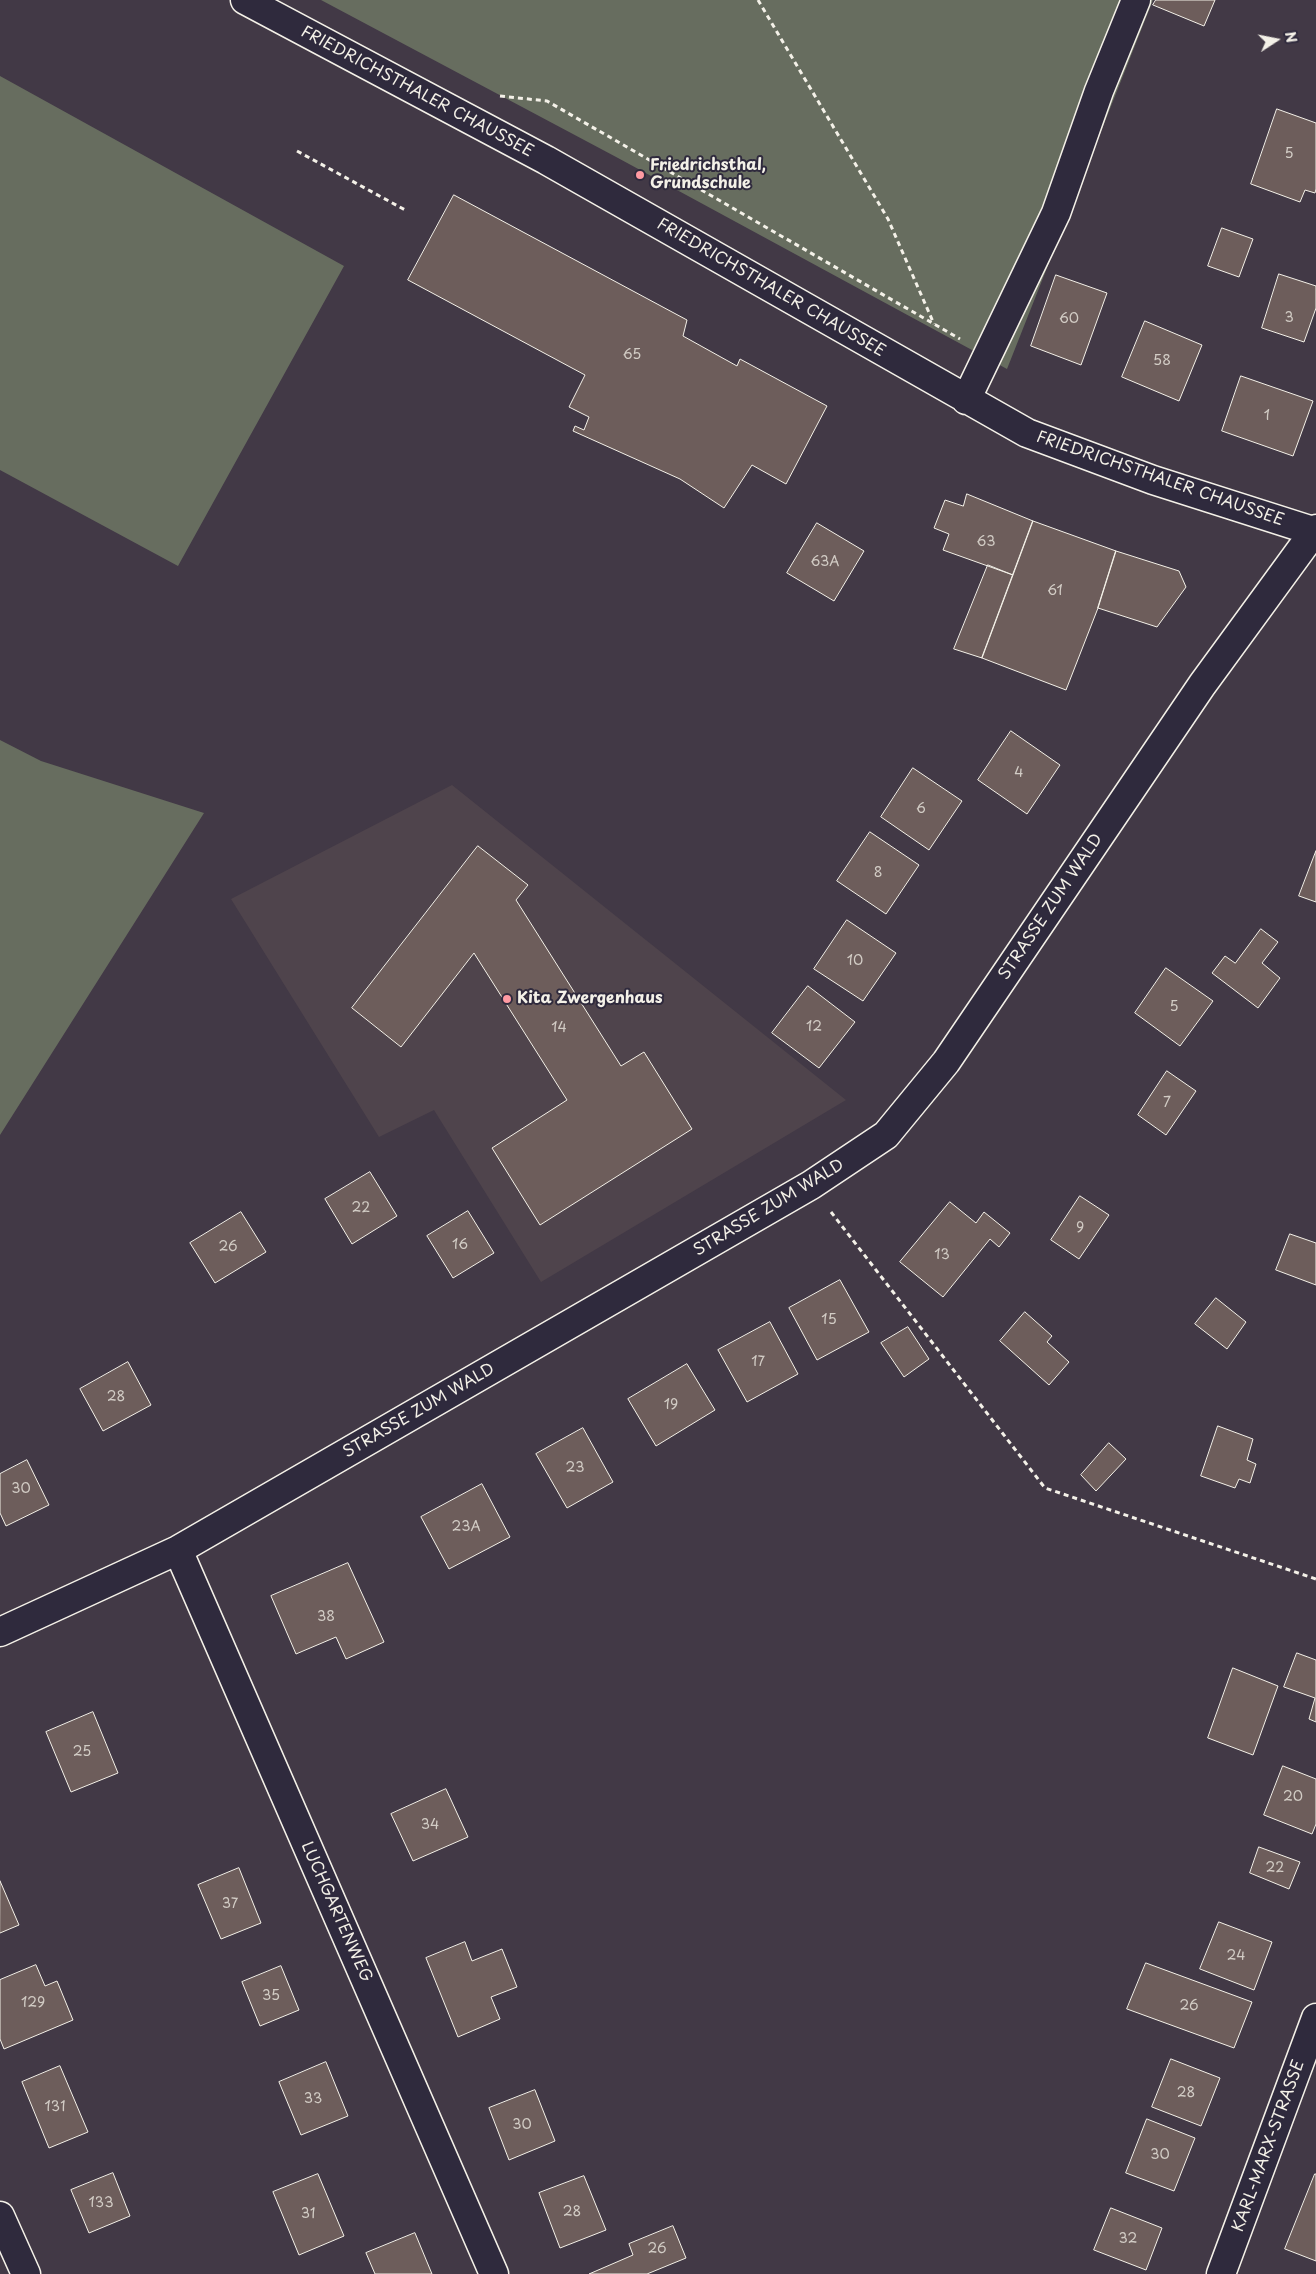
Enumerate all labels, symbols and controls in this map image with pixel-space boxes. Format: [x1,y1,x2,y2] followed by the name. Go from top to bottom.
[1251,15,1301,65] north arrow
[298,22,536,162] street label: FRIEDRICHSTHALER CHAUSSEE
[1280,30,1303,44] text: N
[1284,146,1294,162] house number: 5
[650,156,766,194] place label: Friedrichsthal, Grundschule
[634,169,646,181] marker: Friedrichsthal, Grundschule
[653,215,889,361] street label: FRIEDRICHSTHALER CHAUSSEE
[1284,310,1294,326] house number: 3
[1059,311,1079,327] house number: 60
[623,347,641,363] house number: 65
[1153,353,1171,369] house number: 58
[1264,408,1270,424] house number: 1
[1034,428,1286,530] street label: FRIEDRICHSTHALER CHAUSSEE
[977,534,995,550] house number: 63
[811,554,839,570] house number: 63A
[1047,583,1063,599] house number: 61
[1014,765,1024,781] house number: 4
[916,801,926,817] house number: 6
[995,830,1107,984] street label: STRASSE ZUM WALD
[874,865,882,881] house number: 8
[847,953,863,969] house number: 10
[517,989,663,1009] place label: Kita Zwergenhaus
[501,993,513,1005] marker: Kita Zwergenhaus
[1169,999,1179,1015] house number: 5
[806,1019,822,1035] house number: 12
[551,1020,567,1036] house number: 14
[1163,1095,1171,1111] house number: 7
[690,1156,848,1260] street label: STRASSE ZUM WALD
[352,1200,370,1216] house number: 22
[1076,1220,1084,1236] house number: 9
[452,1237,468,1253] house number: 16
[218,1239,238,1255] house number: 26
[934,1247,950,1263] house number: 13
[821,1312,837,1328] house number: 15
[751,1354,765,1370] house number: 17
[340,1360,498,1462] street label: STRASSE ZUM WALD
[107,1389,125,1405] house number: 28
[664,1397,678,1413] house number: 19
[566,1460,584,1476] house number: 23
[11,1481,31,1497] house number: 30
[451,1519,481,1535] house number: 23A
[317,1609,335,1625] house number: 38
[73,1744,91,1760] house number: 25
[1283,1789,1303,1805] house number: 20
[421,1817,439,1833] house number: 34
[296,1839,376,1985] street label: LUCHGARTENWEG
[1266,1860,1284,1876] house number: 22
[222,1896,238,1912] house number: 37
[1227,1948,1245,1964] house number: 24
[262,1988,280,2004] house number: 35
[21,1995,45,2011] house number: 129
[1179,1998,1199,2014] house number: 26
[1229,2058,1309,2234] street label: KARL-MARX-STRASSE
[1177,2085,1195,2101] house number: 28
[304,2091,322,2107] house number: 33
[45,2099,65,2115] house number: 131
[512,2117,532,2133] house number: 30
[1150,2147,1170,2163] house number: 30
[88,2195,114,2211] house number: 133
[563,2204,581,2220] house number: 28
[301,2206,315,2222] house number: 31
[1119,2231,1137,2247] house number: 32
[647,2241,667,2257] house number: 26

